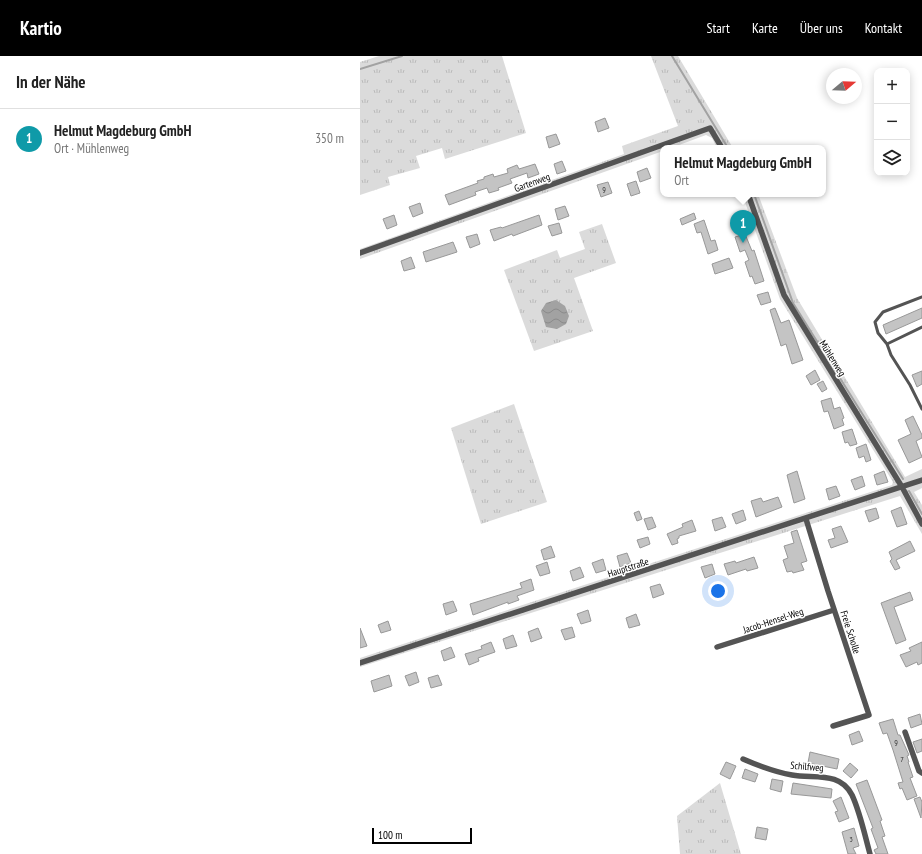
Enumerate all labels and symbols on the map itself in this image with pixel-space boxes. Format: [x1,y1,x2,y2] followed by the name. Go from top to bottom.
[826,68,862,104] north arrow
[512,170,552,195] street label: Gartenweg
[602,184,606,194] house number: 9
[730,210,756,243] pin: 1
[816,338,849,379] street label: Mühlenweg
[606,555,650,580] street label: Hauptstraße
[708,581,728,601] your location
[740,605,805,637] street label: Jacob-Hensel-Weg
[837,609,864,655] street label: Freie Scholle
[894,737,898,747] house number: 9
[900,754,904,764] house number: 7
[790,759,824,774] street label: Schilfweg
[372,826,472,845] scale bar
[849,834,853,844] house number: 3

